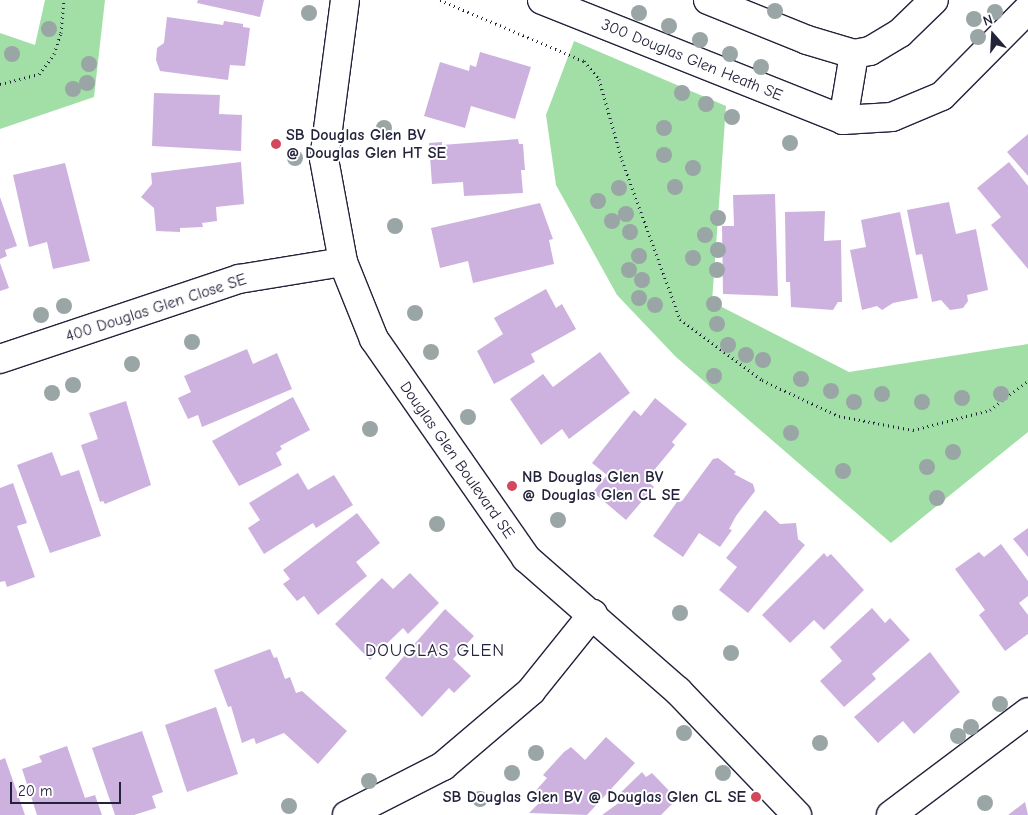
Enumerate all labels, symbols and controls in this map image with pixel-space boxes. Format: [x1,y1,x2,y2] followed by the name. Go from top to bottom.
[968,10,1018,60] north arrow
[981,11,995,30] text: N
[599,15,785,105] street label: 300 Douglas Glen Heath SE
[286,125,446,163] place label: SB Douglas Glen BV @ Douglas Glen HT SE
[270,138,282,150] marker: SB Douglas Glen BV @ Douglas Glen HT SE
[63,270,249,346] street label: 400 Douglas Glen Close SE
[396,378,518,542] street label: Douglas Glen Boulevard SE
[522,467,680,505] place label: NB Douglas Glen BV @ Douglas Glen CL SE
[506,480,518,492] marker: NB Douglas Glen BV @ Douglas Glen CL SE
[363,640,507,662] district label: DOUGLAS GLEN
[12,772,124,804] scale bar
[18,782,52,800] text: 20 m
[443,787,746,807] place label: SB Douglas Glen BV @ Douglas Glen CL SE
[750,791,762,803] marker: SB Douglas Glen BV @ Douglas Glen CL SE

